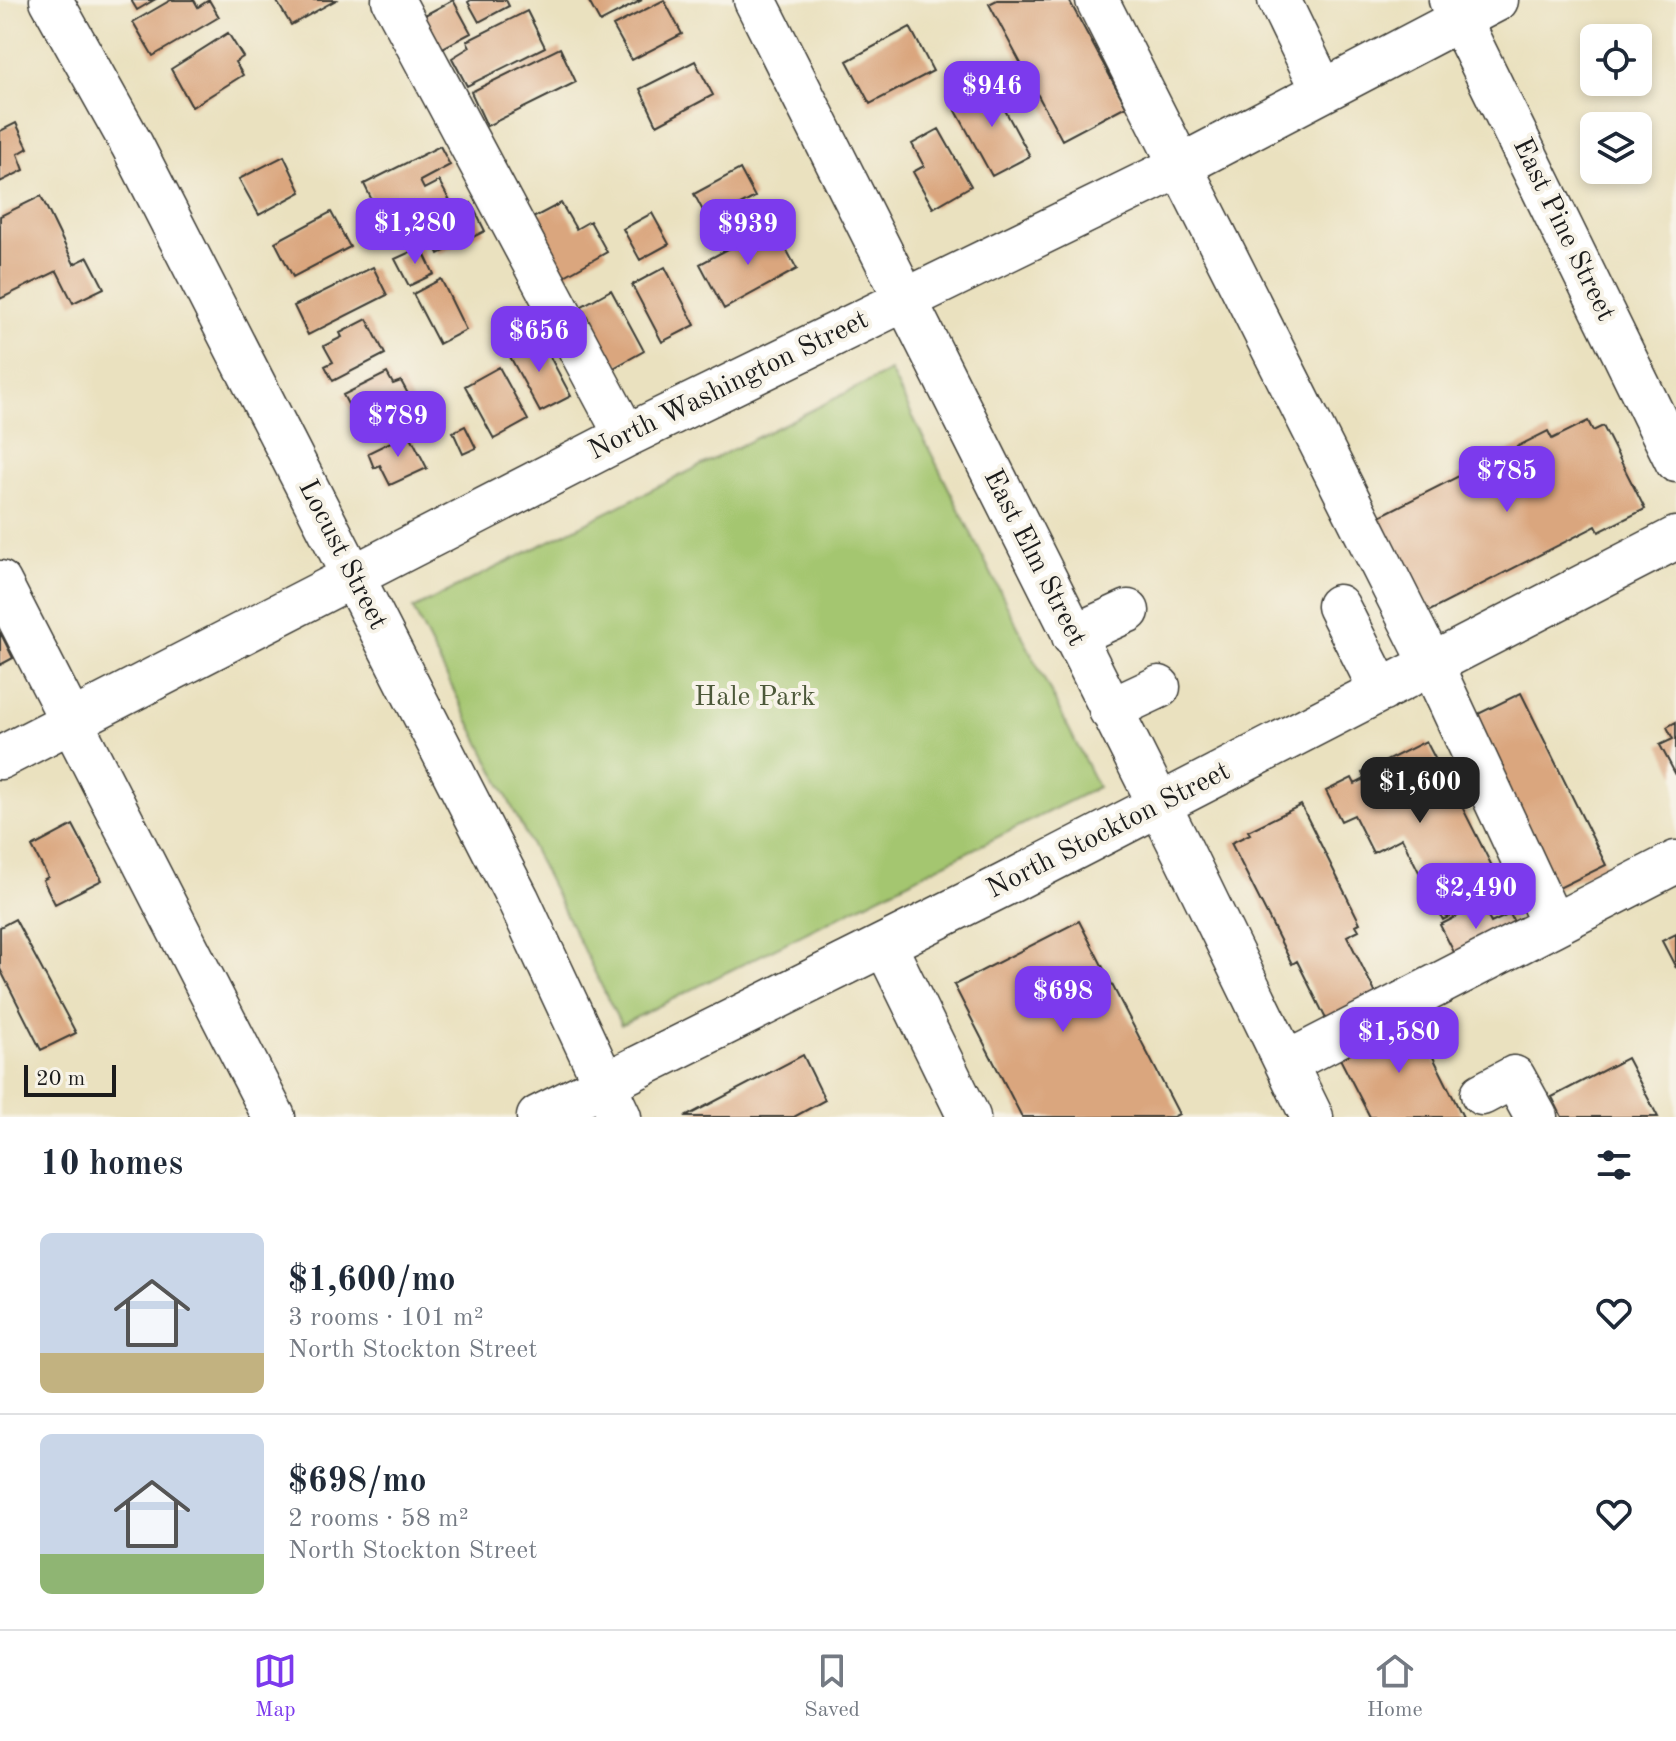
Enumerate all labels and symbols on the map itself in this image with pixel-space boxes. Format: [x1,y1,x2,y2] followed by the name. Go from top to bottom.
[945,61,1039,129] pin: $946
[1507,134,1619,326] street label: East Pine Street
[350,198,480,266] pin: $1,280
[701,199,795,267] pin: $939
[492,306,586,374] pin: $656
[585,306,873,466] street label: North Washington Street
[351,391,445,459] pin: $789
[1460,446,1554,514] pin: $785
[977,465,1091,651] street label: East Elm Street
[292,476,392,634] street label: Locust Street
[694,684,816,712] park label: Hale Park
[1355,757,1485,825] pin: $1,600
[983,758,1235,904] street label: North Stockton Street
[1411,863,1541,931] pin: $2,490
[1016,966,1110,1034] pin: $698
[1334,1007,1464,1075] pin: $1,580
[24,1061,116,1097] scale bar

